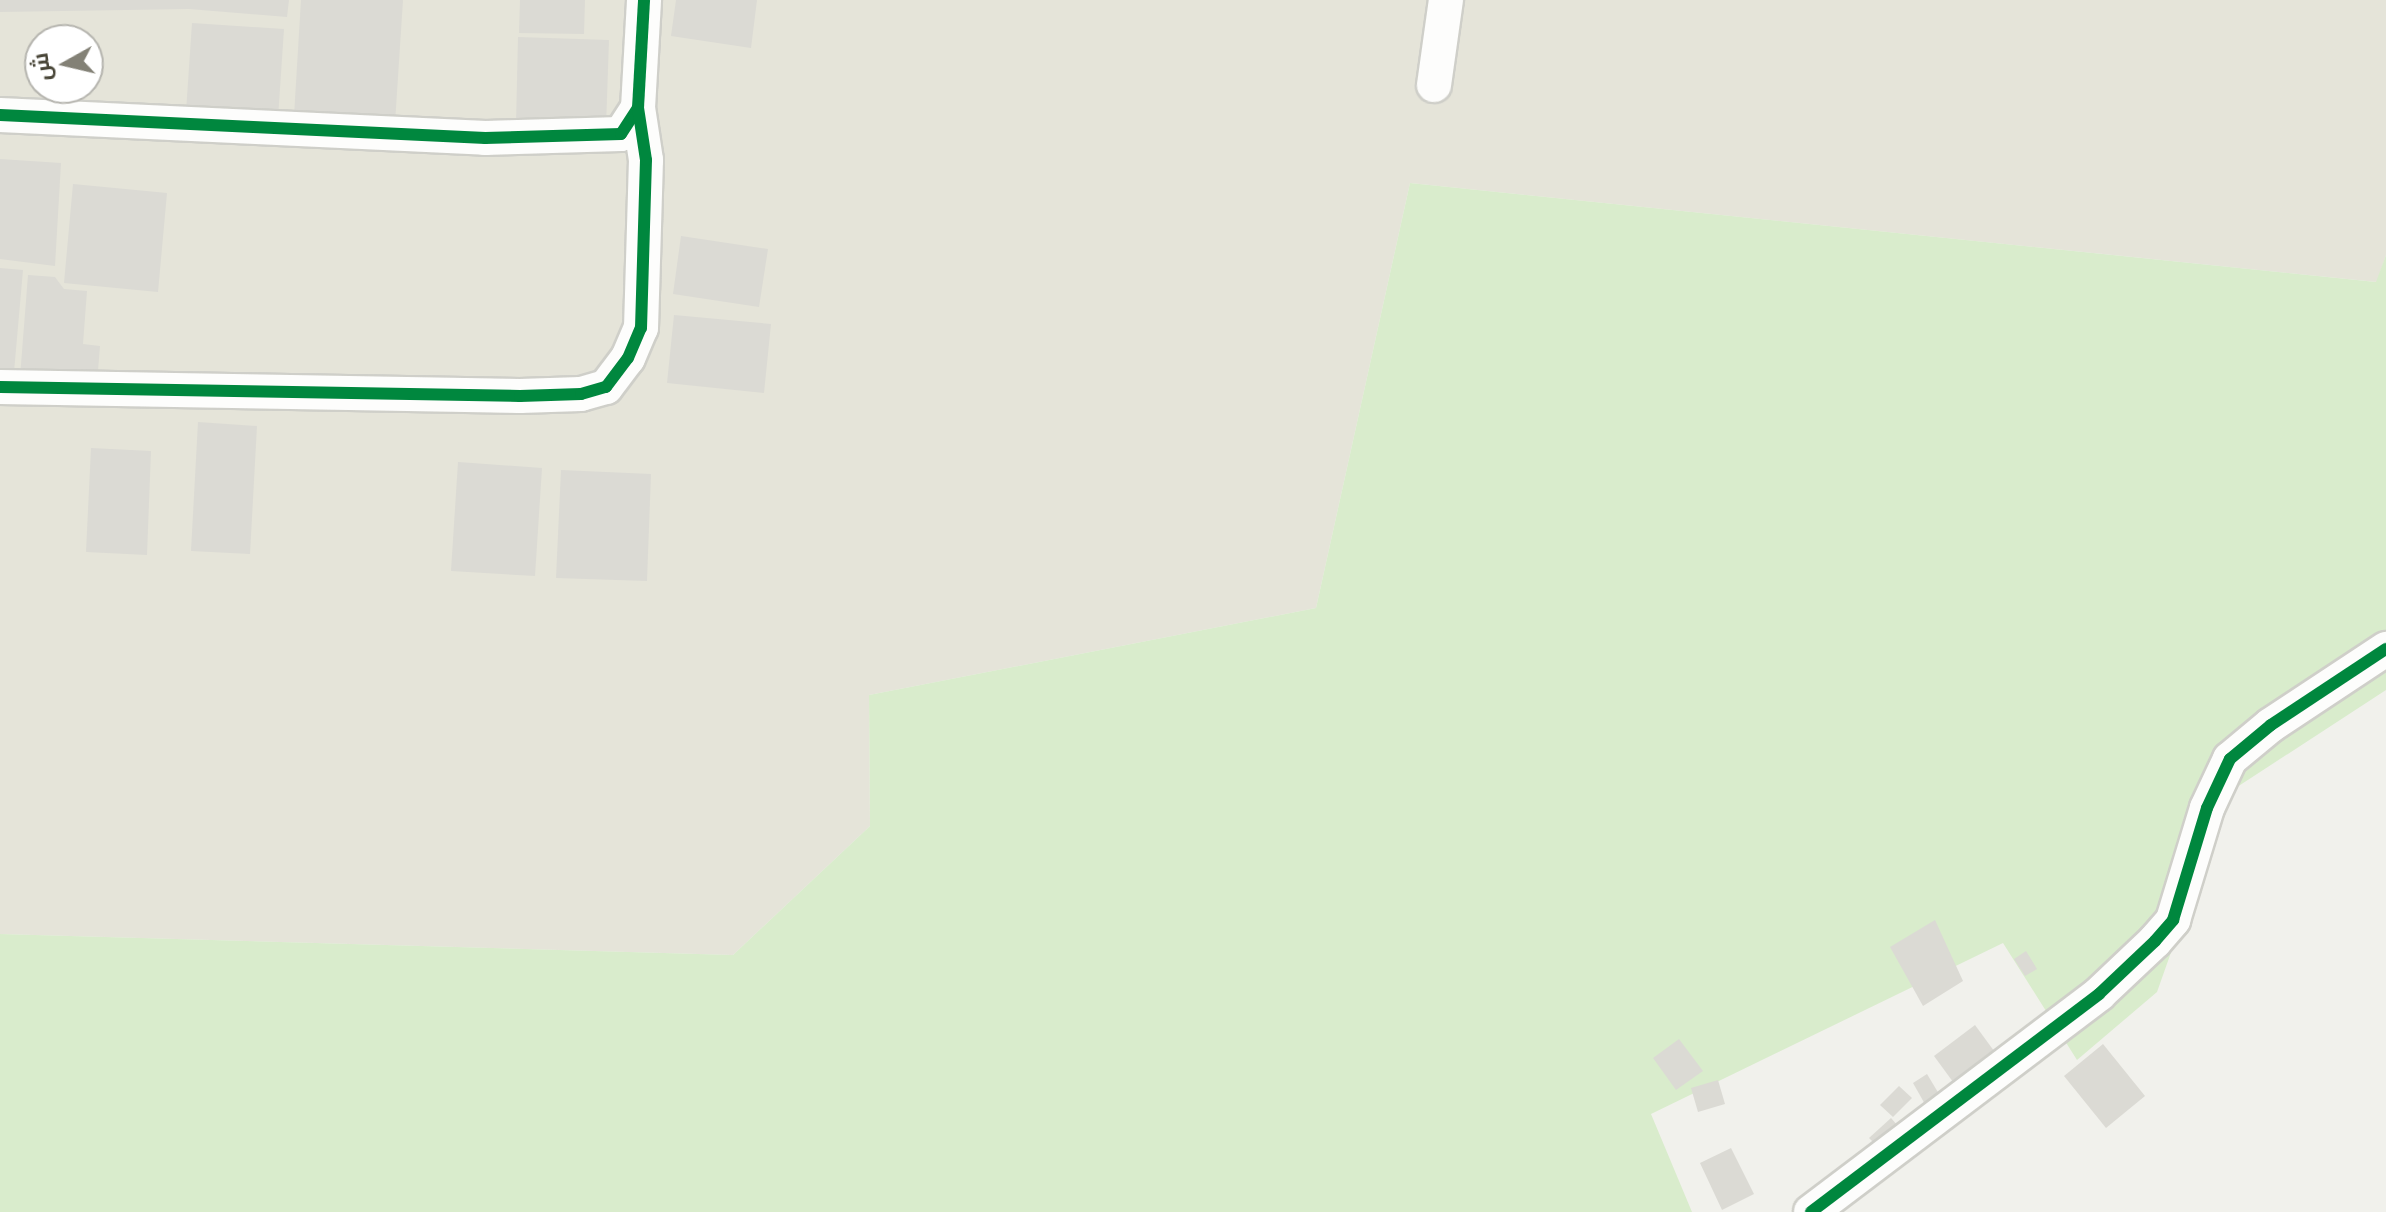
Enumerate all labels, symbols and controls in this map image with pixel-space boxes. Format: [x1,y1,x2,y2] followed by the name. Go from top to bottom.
[24,24,104,104] north arrow
[24,51,59,83] text: ش

